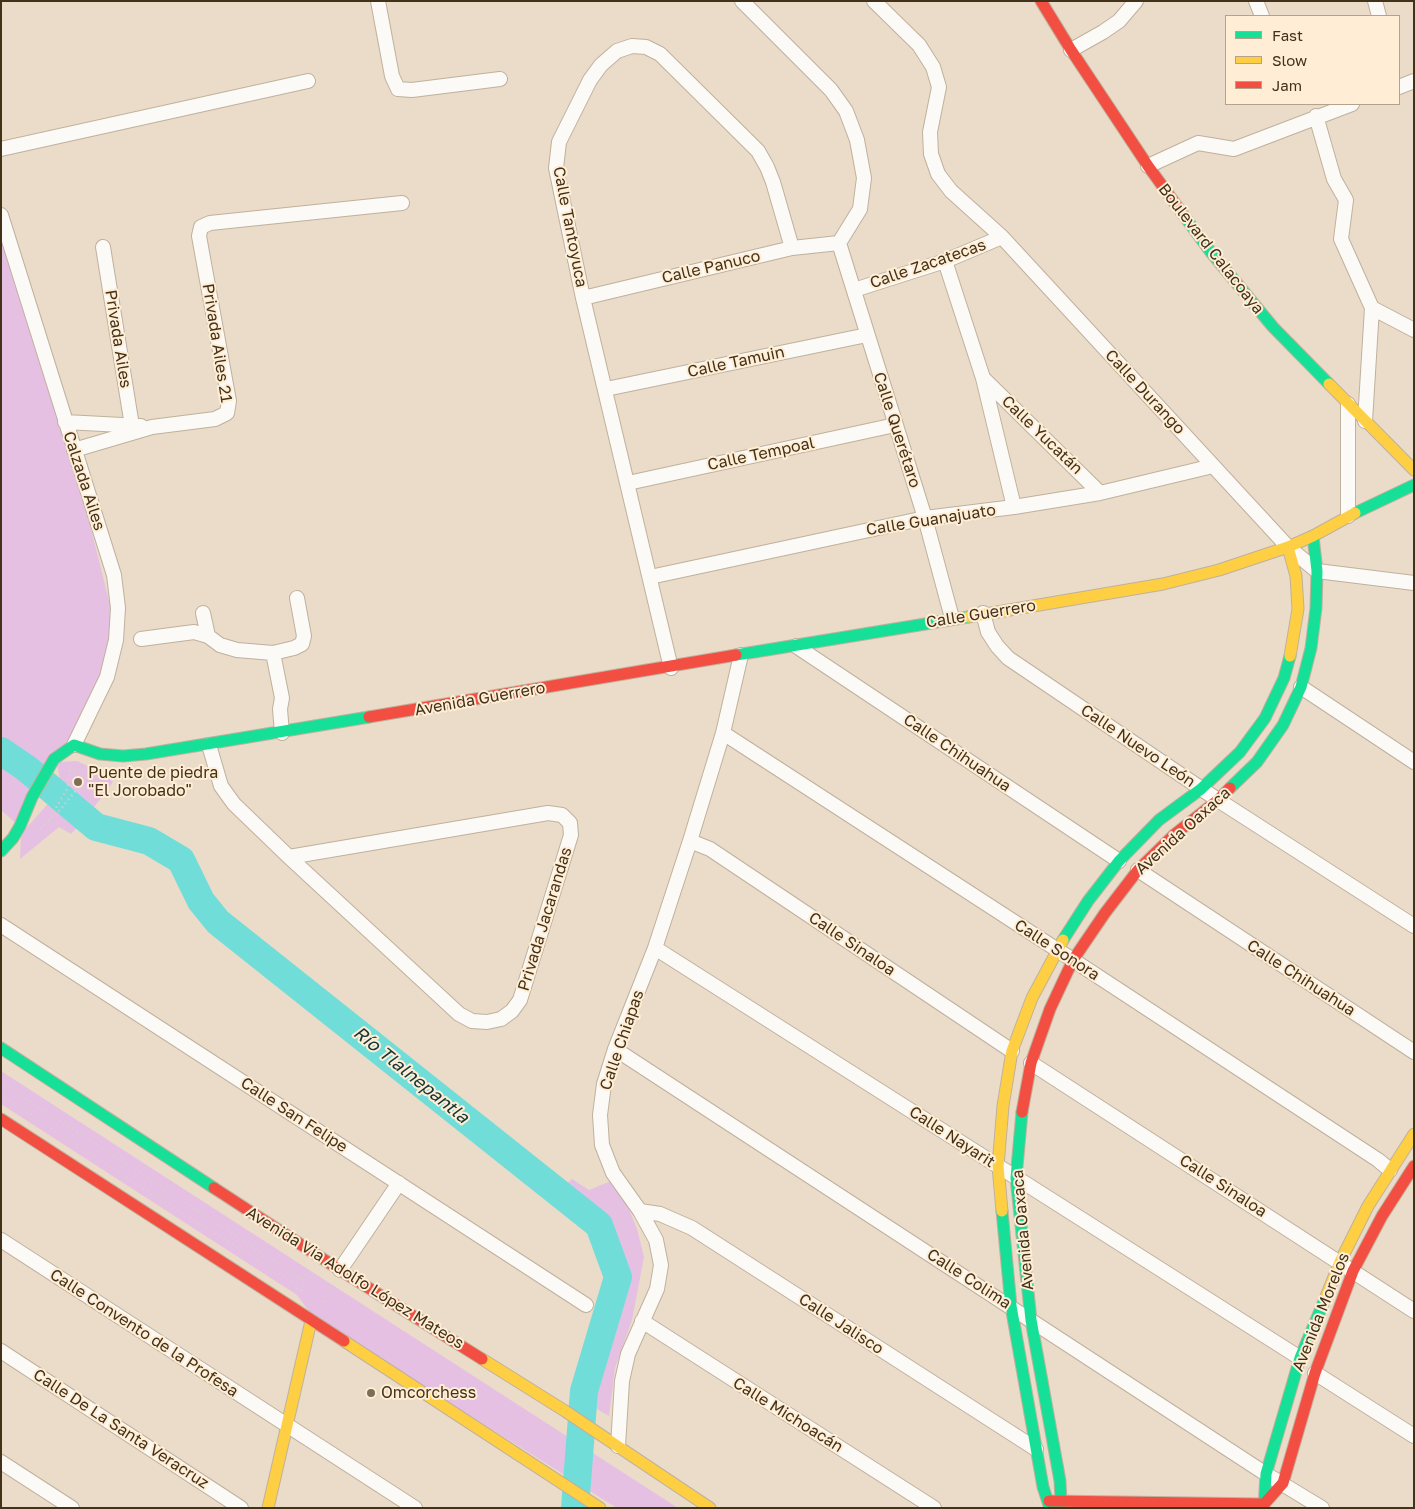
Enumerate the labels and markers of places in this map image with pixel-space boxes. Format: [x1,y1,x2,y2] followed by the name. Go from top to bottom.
[88,763,218,801] place label: Puente de piedra "El Jorobado"
[72,776,84,788] marker: Puente de piedra "El Jorobado"
[381,1383,476,1403] place label: Omcorchess
[365,1387,377,1399] marker: Omcorchess

